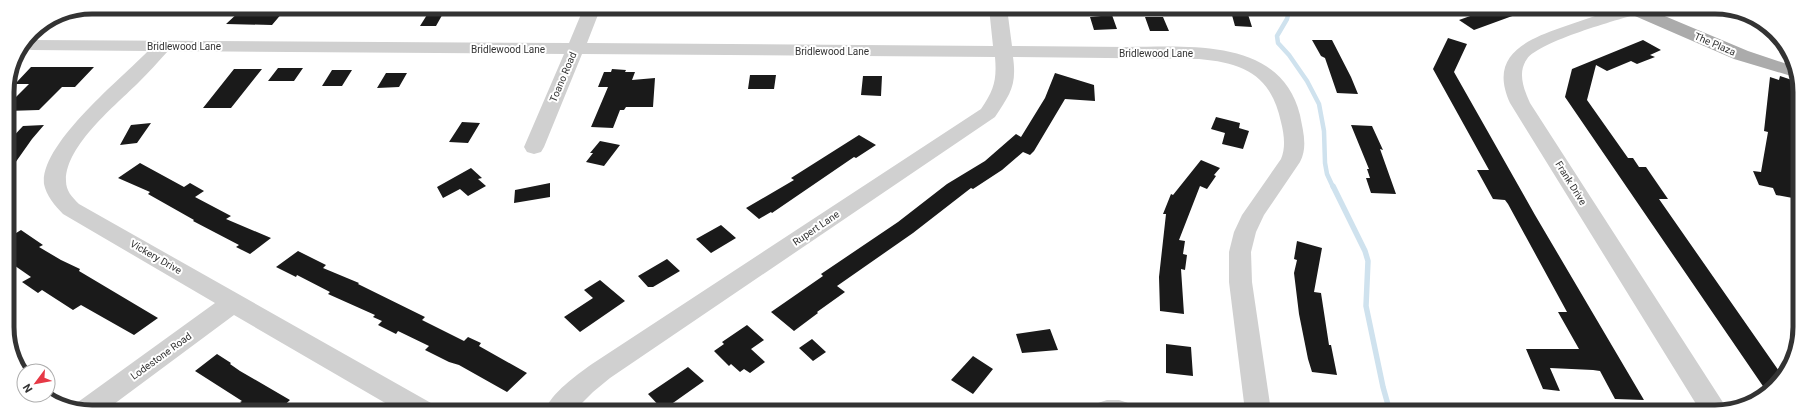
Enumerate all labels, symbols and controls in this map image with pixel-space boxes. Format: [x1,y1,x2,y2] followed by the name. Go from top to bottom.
[1693,30,1737,58] street label: The Plaza
[147,41,221,52] street label: Bridlewood Lane
[471,44,545,55] street label: Bridlewood Lane
[795,46,869,57] street label: Bridlewood Lane
[1119,48,1193,59] street label: Bridlewood Lane
[548,50,578,104] street label: Toano Road
[1553,159,1589,207] street label: Frank Drive
[791,208,841,248] street label: Rupert Lane
[128,238,184,276] street label: Vickery Drive
[129,330,193,382] street label: Lodestone Road
[16,363,56,403] north arrow
[20,381,36,395] text: N

